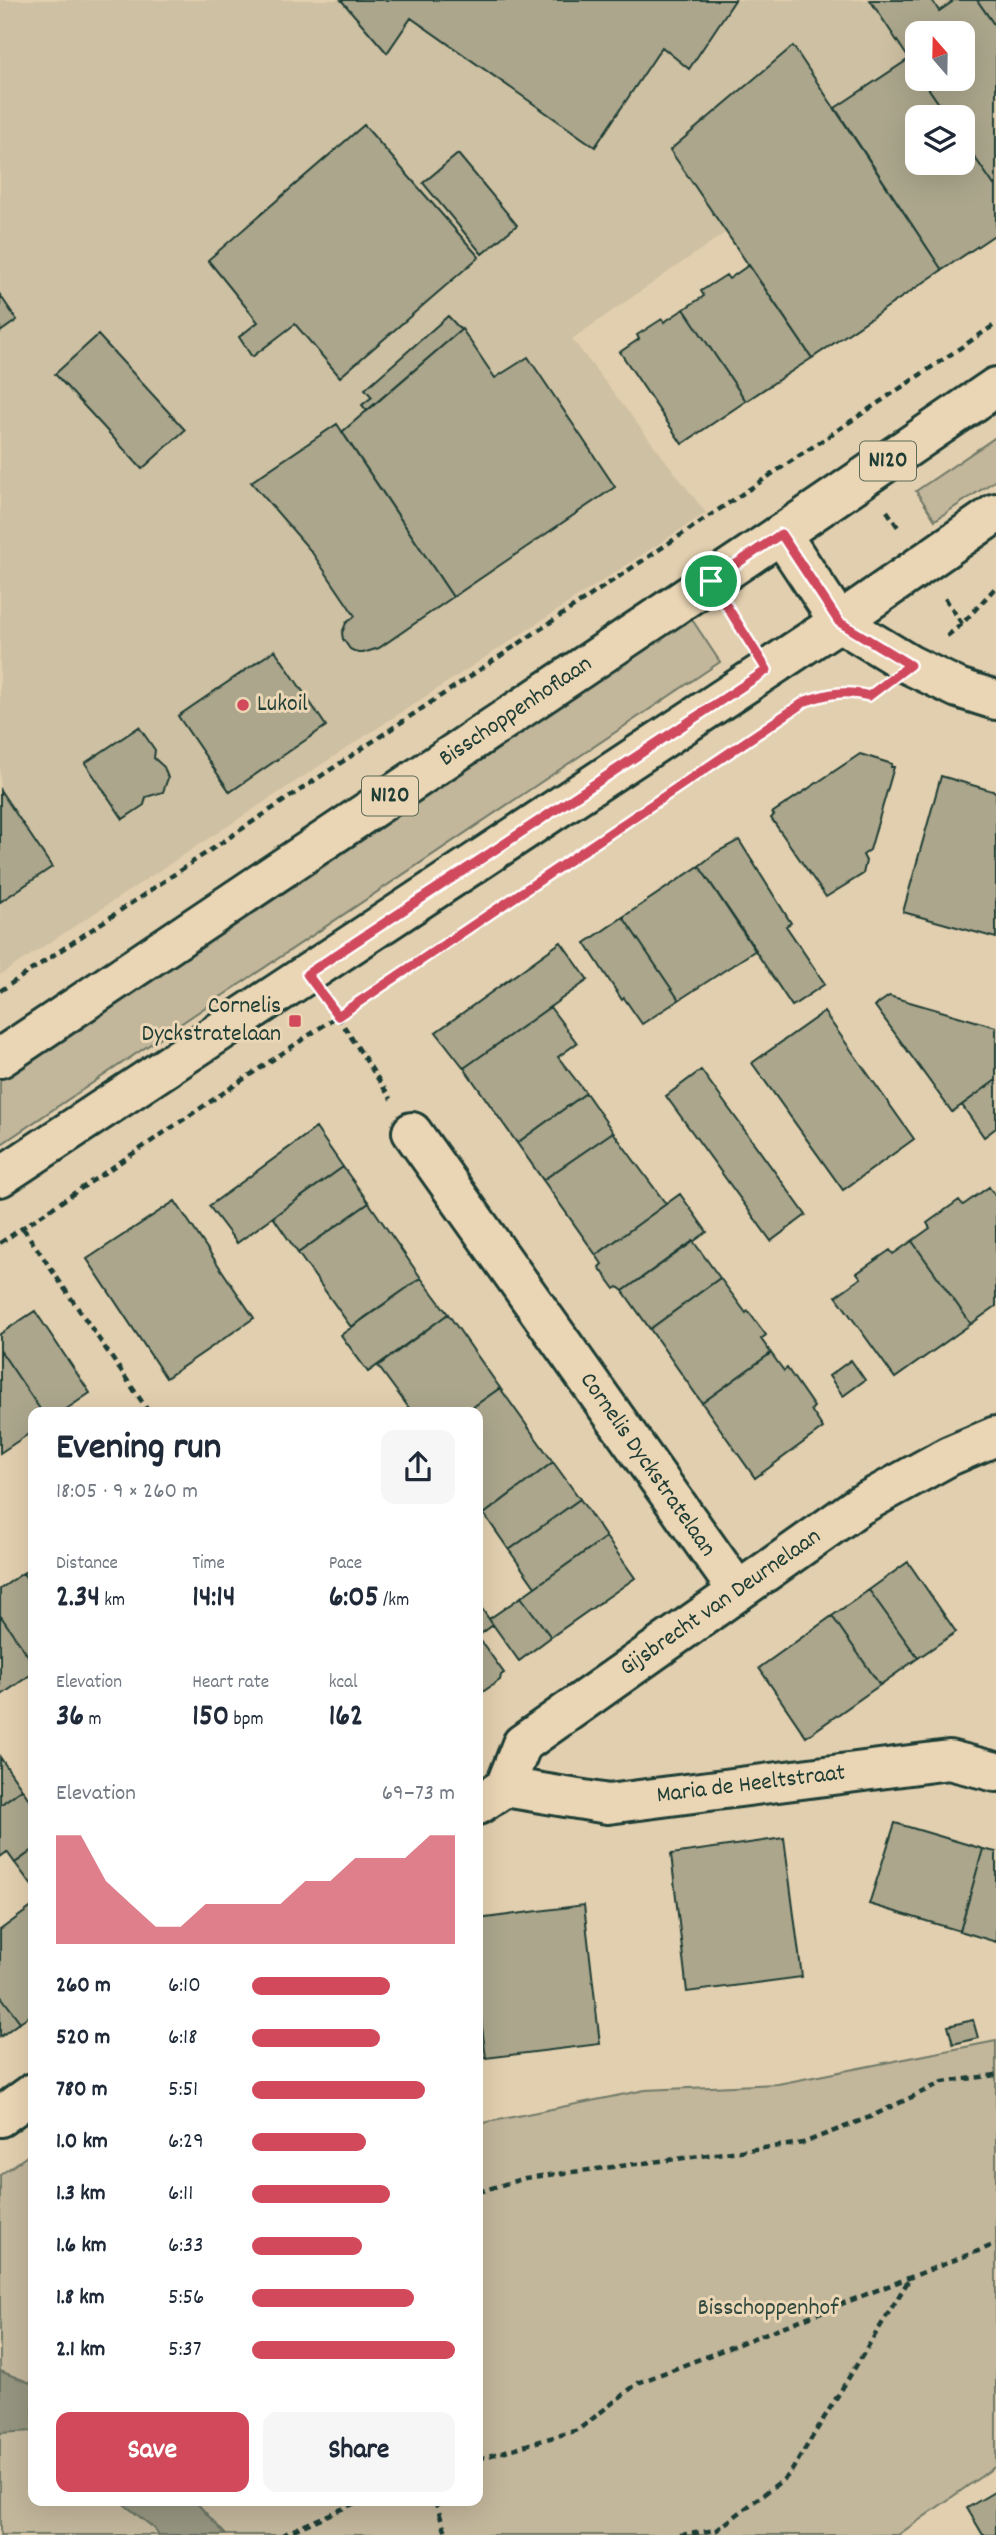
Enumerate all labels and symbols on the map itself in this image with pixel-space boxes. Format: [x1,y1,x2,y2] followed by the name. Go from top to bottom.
[905,21,975,91] north arrow
[860,442,916,481] road number: N120
[681,551,741,611] pin
[433,648,599,776] street label: Bisschoppenhoflaan
[257,688,308,722] place label: Lukoil
[235,697,251,713] marker: Lukoil
[362,776,418,816] road number: N120
[142,990,281,1052] place label: Cornelis Dyckstratelaan
[287,1013,303,1029] marker: Cornelis Dyckstratelaan
[570,1366,724,1564] street label: Cornelis Dyckstratelaan
[613,1521,829,1685] street label: Gijsbrecht van Deurnelaan
[655,1757,847,1813] street label: Maria de Heeltstraat
[697,2292,839,2326] park label: Bisschoppenhof

